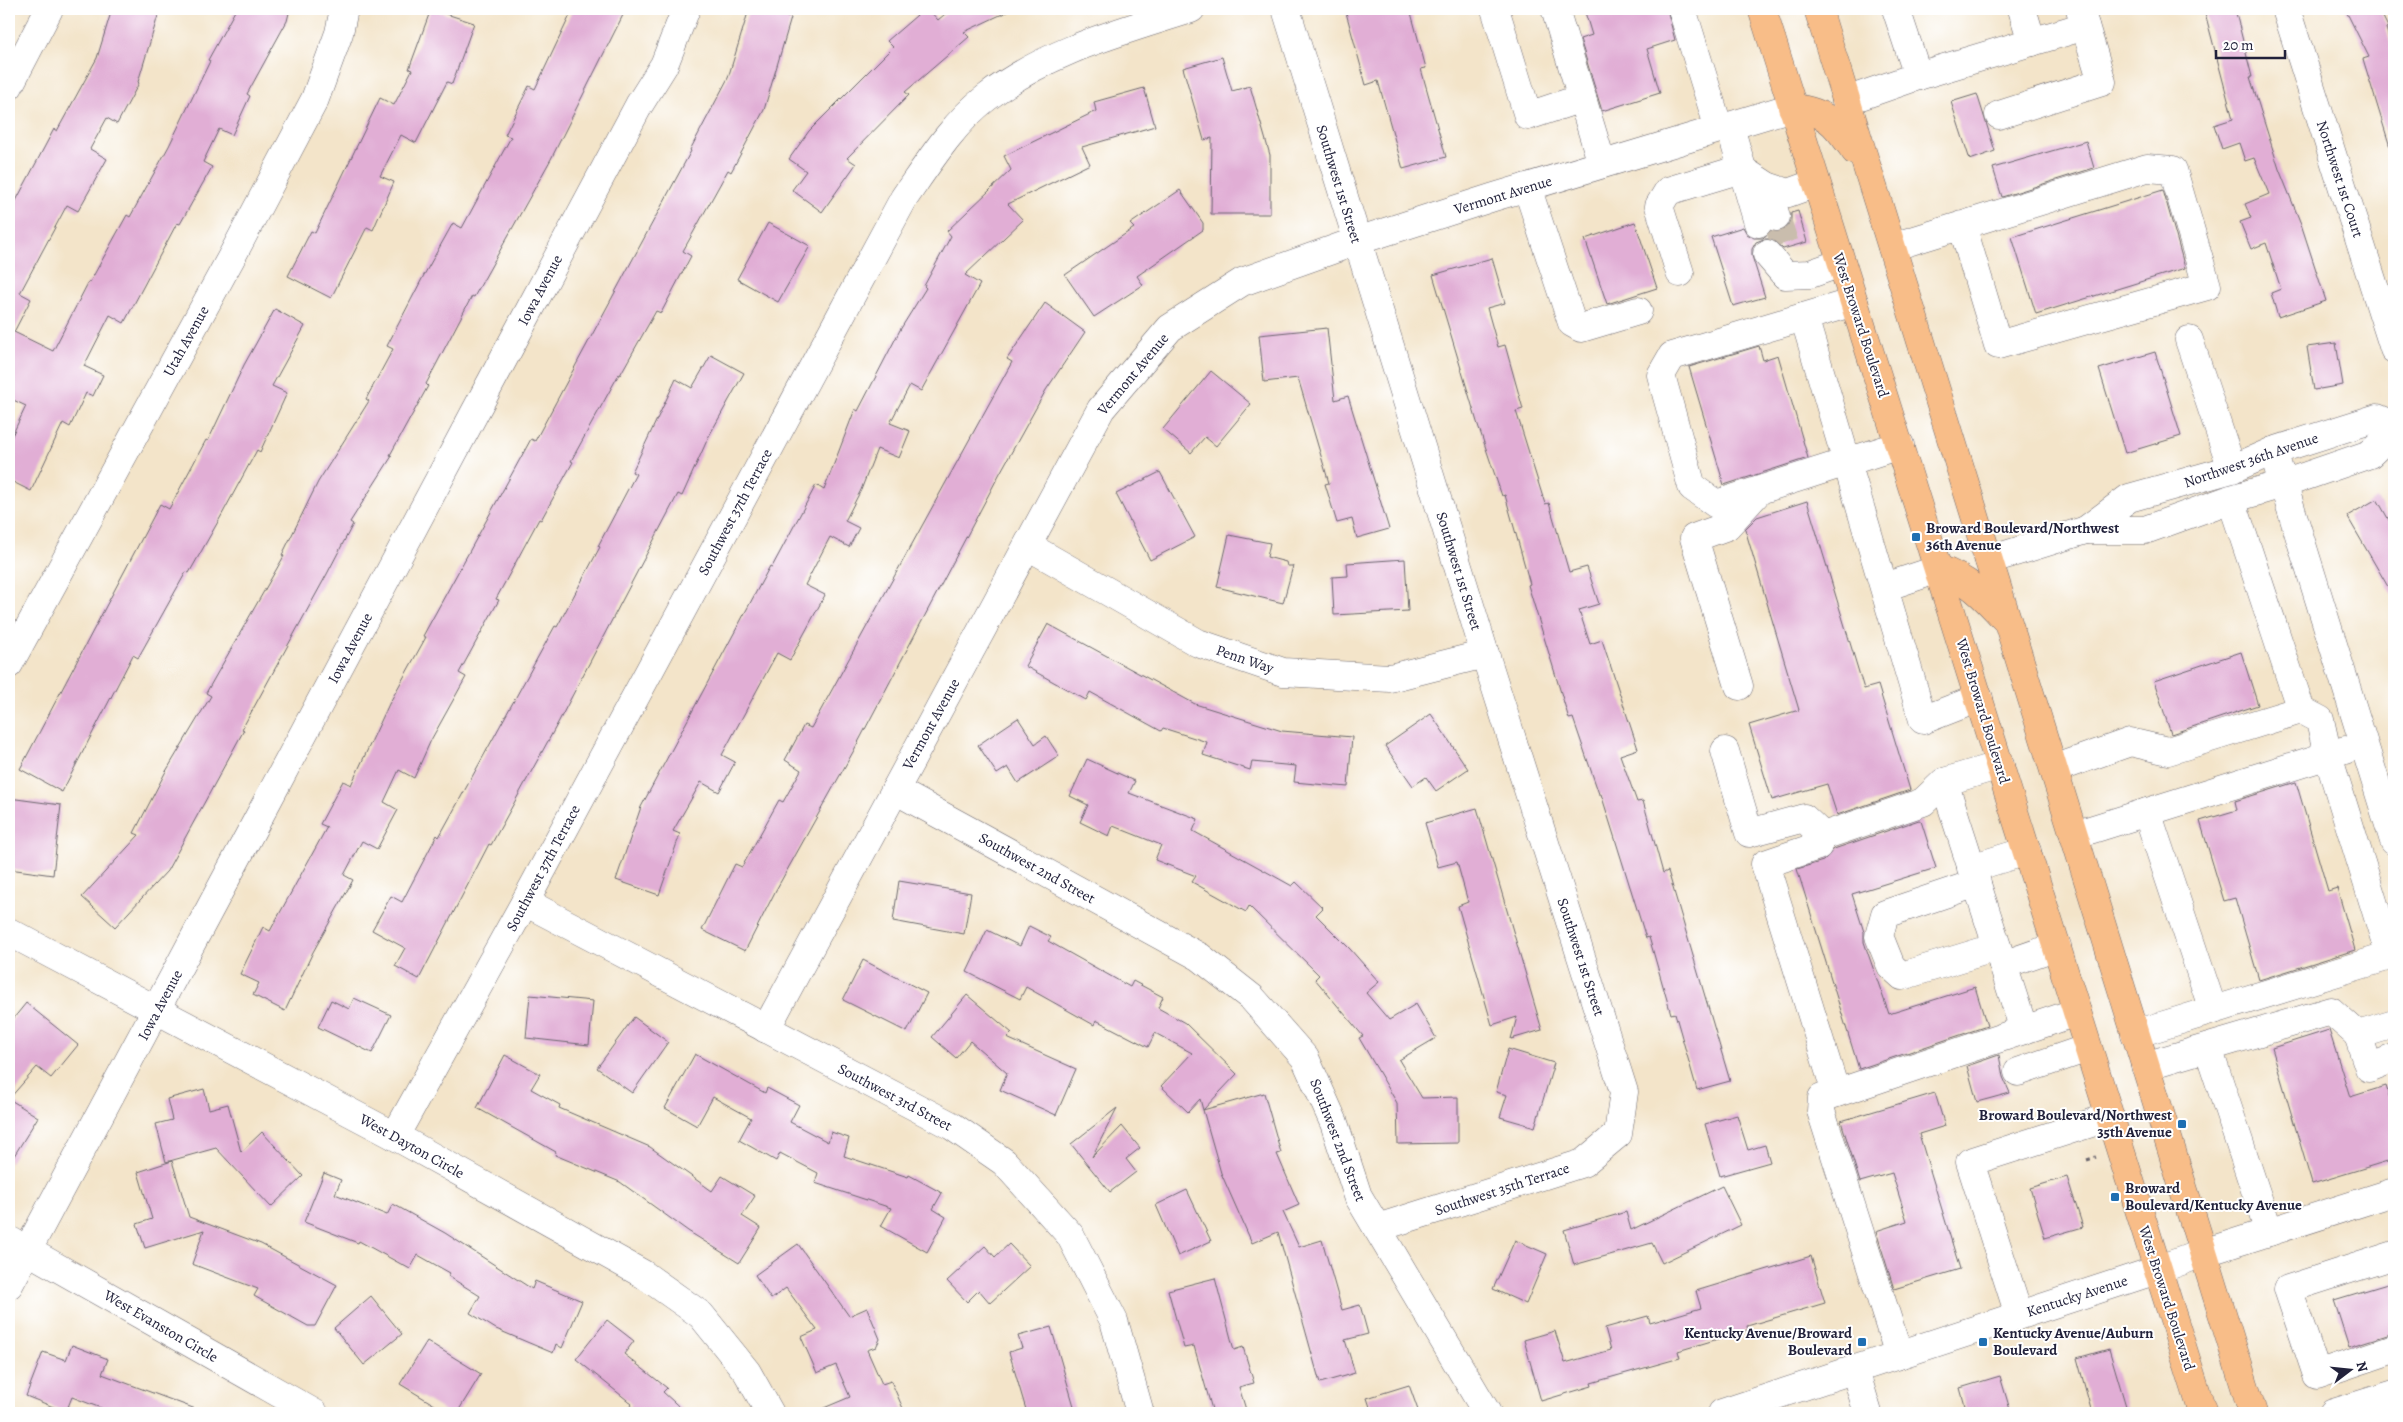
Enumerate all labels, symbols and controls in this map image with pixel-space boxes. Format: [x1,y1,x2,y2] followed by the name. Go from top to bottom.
[2216,28,2284,60] scale bar
[2223,35,2254,55] text: 20 m
[2312,118,2368,240] street label: Northwest 1st Court
[1311,122,1367,246] street label: Southwest 1st Street
[1451,171,1555,220] street label: Vermont Avenue
[1828,249,1894,401] street label: West Broward Boulevard
[513,251,567,329] street label: Iowa Avenue
[158,302,214,380] street label: Utah Avenue
[1092,329,1173,420] street label: Vermont Avenue
[2181,427,2321,492] street label: Northwest 36th Avenue
[693,445,777,579] street label: Southwest 37th Terrace
[1431,509,1487,633] street label: Southwest 1st Street
[1926,518,2119,555] place label: Broward Boulevard/Northwest 36th Avenue
[1910,531,1922,543] marker: Broward Boulevard/Northwest 36th Avenue
[323,609,377,687] street label: Iowa Avenue
[1951,635,2015,787] street label: West Broward Boulevard
[1213,640,1277,678] street label: Penn Way
[897,675,964,774] street label: Vermont Avenue
[501,801,585,935] street label: Southwest 37th Terrace
[975,828,1099,908] street label: Southwest 2nd Street
[1553,895,1610,1019] street label: Southwest 1st Street
[133,966,187,1044] street label: Iowa Avenue
[834,1058,956,1136] street label: Southwest 3rd Street
[1305,1076,1371,1204] street label: Southwest 2nd Street
[1979,1105,2172,1142] place label: Broward Boulevard/Northwest 35th Avenue
[355,1108,468,1183] street label: West Dayton Circle
[2176,1118,2188,1130] marker: Broward Boulevard/Northwest 35th Avenue
[1432,1158,1572,1220] street label: Southwest 35th Terrace
[2125,1178,2302,1215] place label: Broward Boulevard/Kentucky Avenue
[2109,1191,2121,1203] marker: Broward Boulevard/Kentucky Avenue
[2134,1222,2200,1374] street label: West Broward Boulevard
[2024,1270,2130,1322] street label: Kentucky Avenue
[99,1285,222,1367] street label: West Evanston Circle
[1684,1323,1853,1360] place label: Kentucky Avenue/Broward Boulevard
[1993,1323,2154,1360] place label: Kentucky Avenue/Auburn Boulevard
[1856,1336,1868,1348] marker: Kentucky Avenue/Broward Boulevard
[1977,1336,1989,1348] marker: Kentucky Avenue/Auburn Boulevard
[2326,1344,2376,1394] north arrow
[2351,1359,2373,1374] text: N

